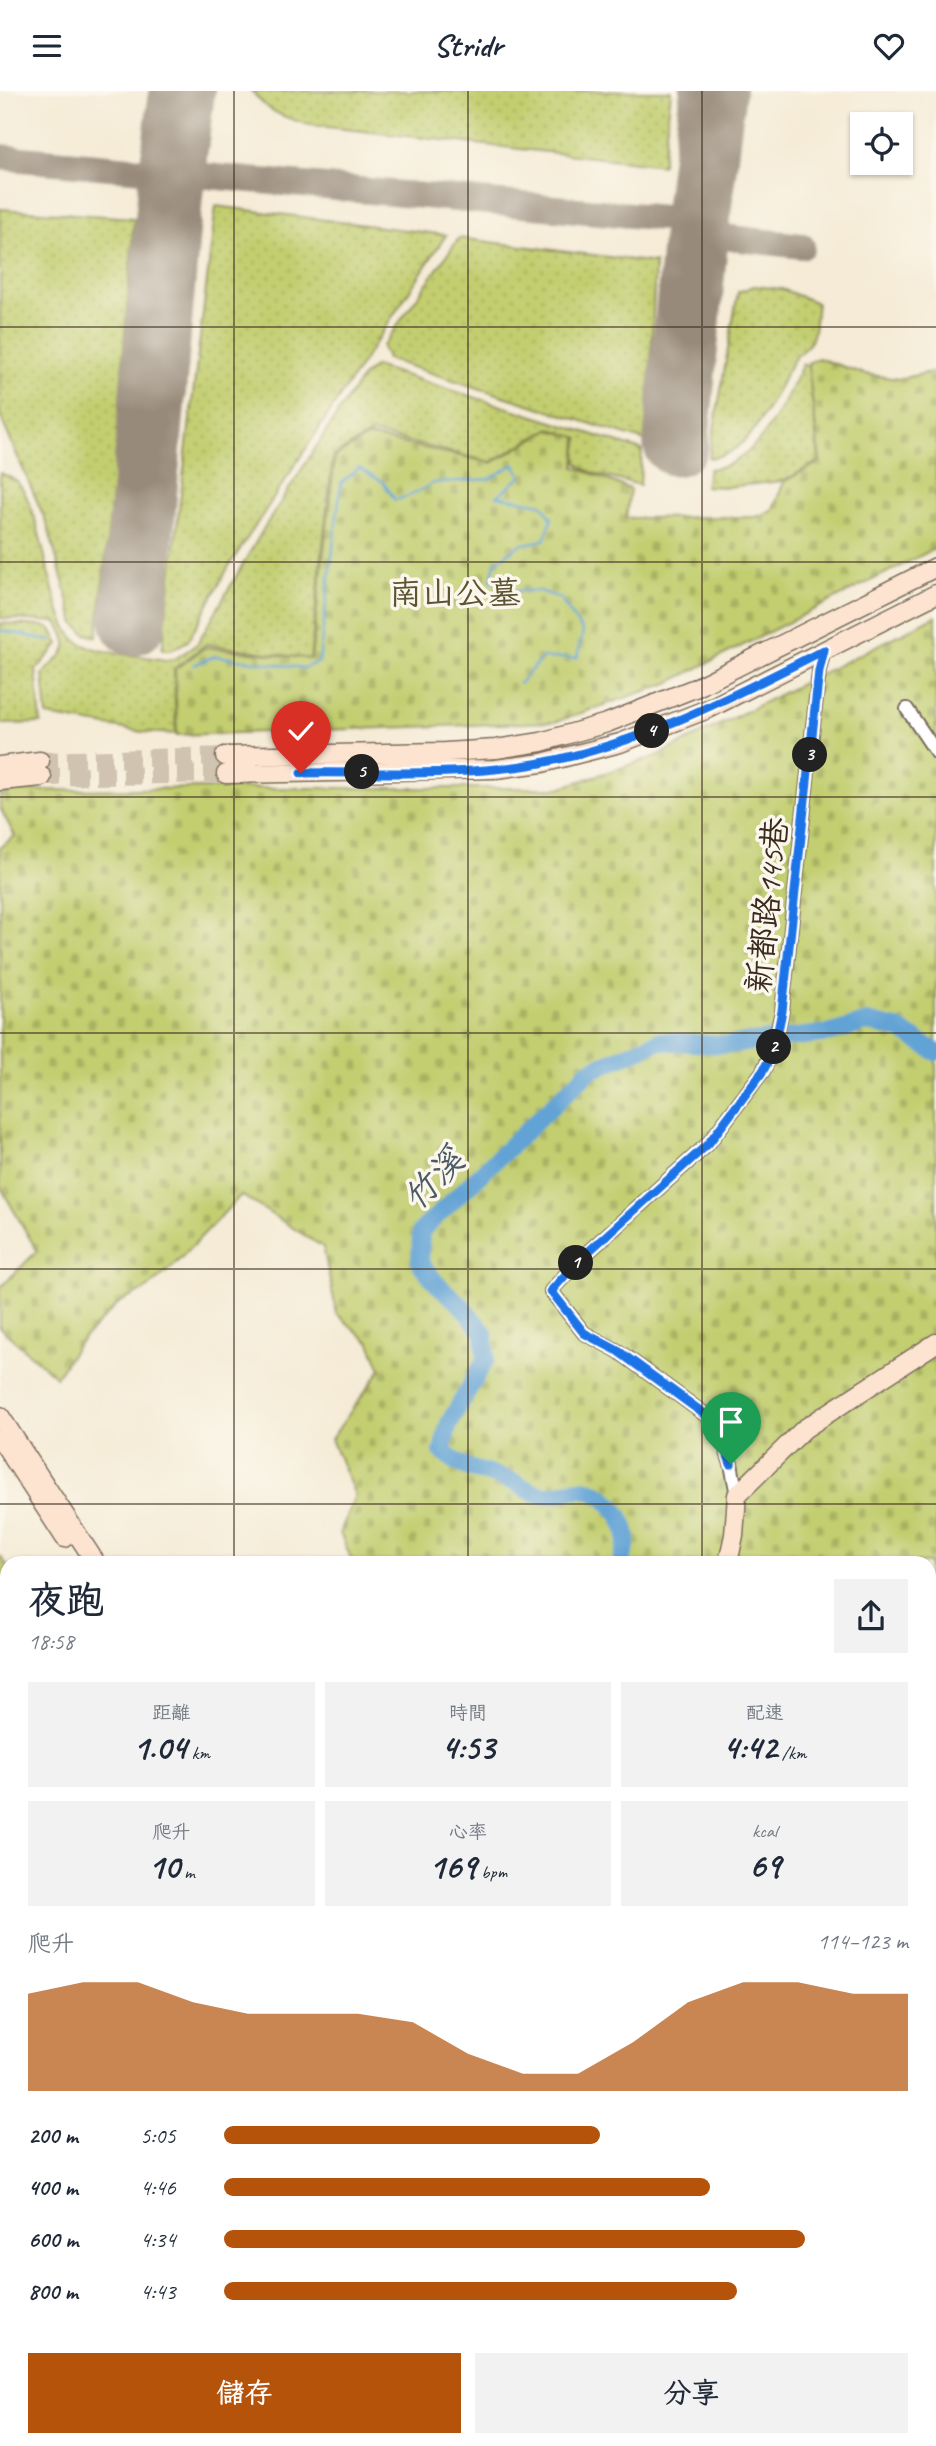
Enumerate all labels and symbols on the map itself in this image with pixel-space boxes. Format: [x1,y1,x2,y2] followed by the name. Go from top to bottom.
[389,572,521,614] park label: 南山公墓
[271,701,331,773] pin
[634,713,670,749] pin: 4
[792,737,828,773] pin: 3
[344,755,380,789] pin: 5
[737,815,797,995] street label: 新都路145巷
[756,1030,792,1065] pin: 2
[393,1137,475,1220] water label: 竹溪
[558,1245,594,1281] pin: 1
[701,1392,761,1464] pin

